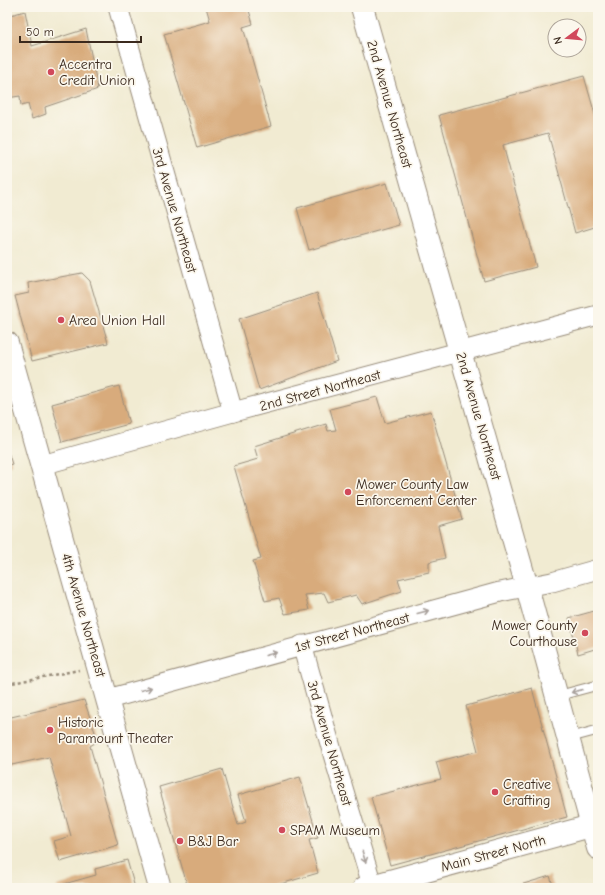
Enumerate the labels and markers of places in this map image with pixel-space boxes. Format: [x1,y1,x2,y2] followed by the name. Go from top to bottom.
[59,56,135,89] place label: Accentra Credit Union
[46,67,56,77] marker: Accentra Credit Union
[69,312,165,329] place label: Area Union Hall
[56,315,66,325] marker: Area Union Hall
[356,476,477,509] place label: Mower County Law Enforcement Center
[343,487,353,497] marker: Mower County Law Enforcement Center
[491,617,578,650] place label: Mower County Courthouse
[580,628,590,638] marker: Mower County Courthouse
[58,714,173,747] place label: Historic Paramount Theater
[45,725,55,735] marker: Historic Paramount Theater
[503,776,551,809] place label: Creative Crafting
[490,787,500,797] marker: Creative Crafting
[290,822,380,839] place label: SPAM Museum
[277,825,287,835] marker: SPAM Museum
[188,833,239,850] place label: B&J Bar
[175,836,185,846] marker: B&J Bar

